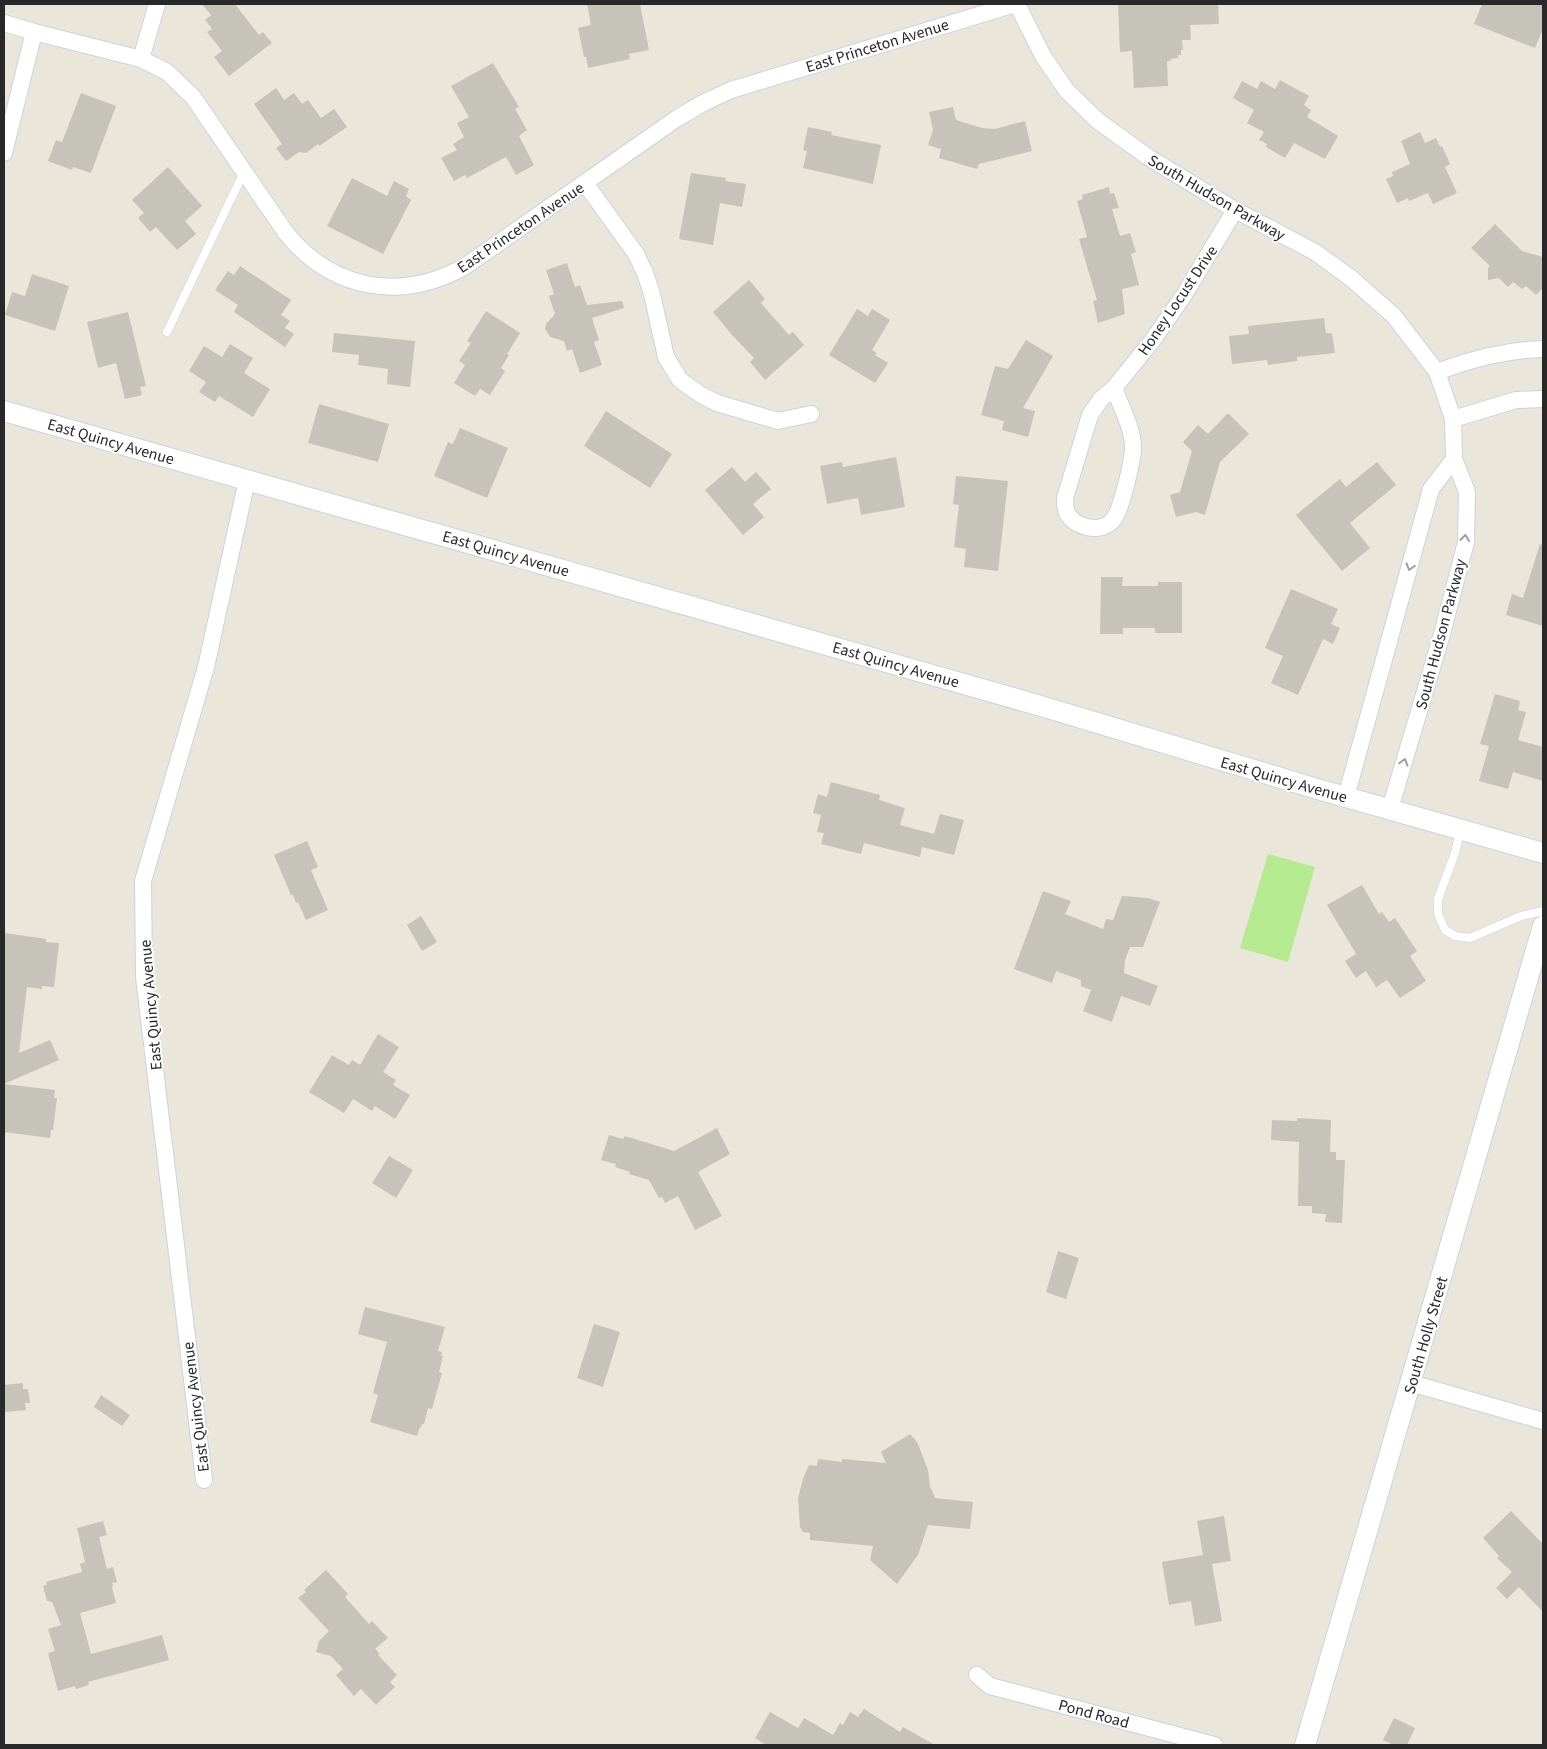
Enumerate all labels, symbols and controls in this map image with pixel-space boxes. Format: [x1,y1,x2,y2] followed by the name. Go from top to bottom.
[803,14,952,78] street label: East Princeton Avenue
[1144,149,1290,246] street label: South Hudson Parkway
[453,177,588,279] street label: East Princeton Avenue
[1133,241,1223,360] street label: Honey Locust Drive
[45,413,177,471] street label: East Quincy Avenue
[440,525,572,583] street label: East Quincy Avenue
[1459,534,1470,542] one-way arrow
[1410,556,1472,712] street label: South Hudson Parkway
[1406,562,1416,570] one-way arrow
[830,636,962,694] street label: East Quincy Avenue
[1218,751,1350,809] street label: East Quincy Avenue
[1398,759,1408,767] one-way arrow
[134,939,168,1071] street label: East Quincy Avenue
[1399,1273,1453,1397] street label: South Holly Street
[177,1341,215,1473] street label: East Quincy Avenue
[1056,1694,1132,1734] street label: Pond Road

